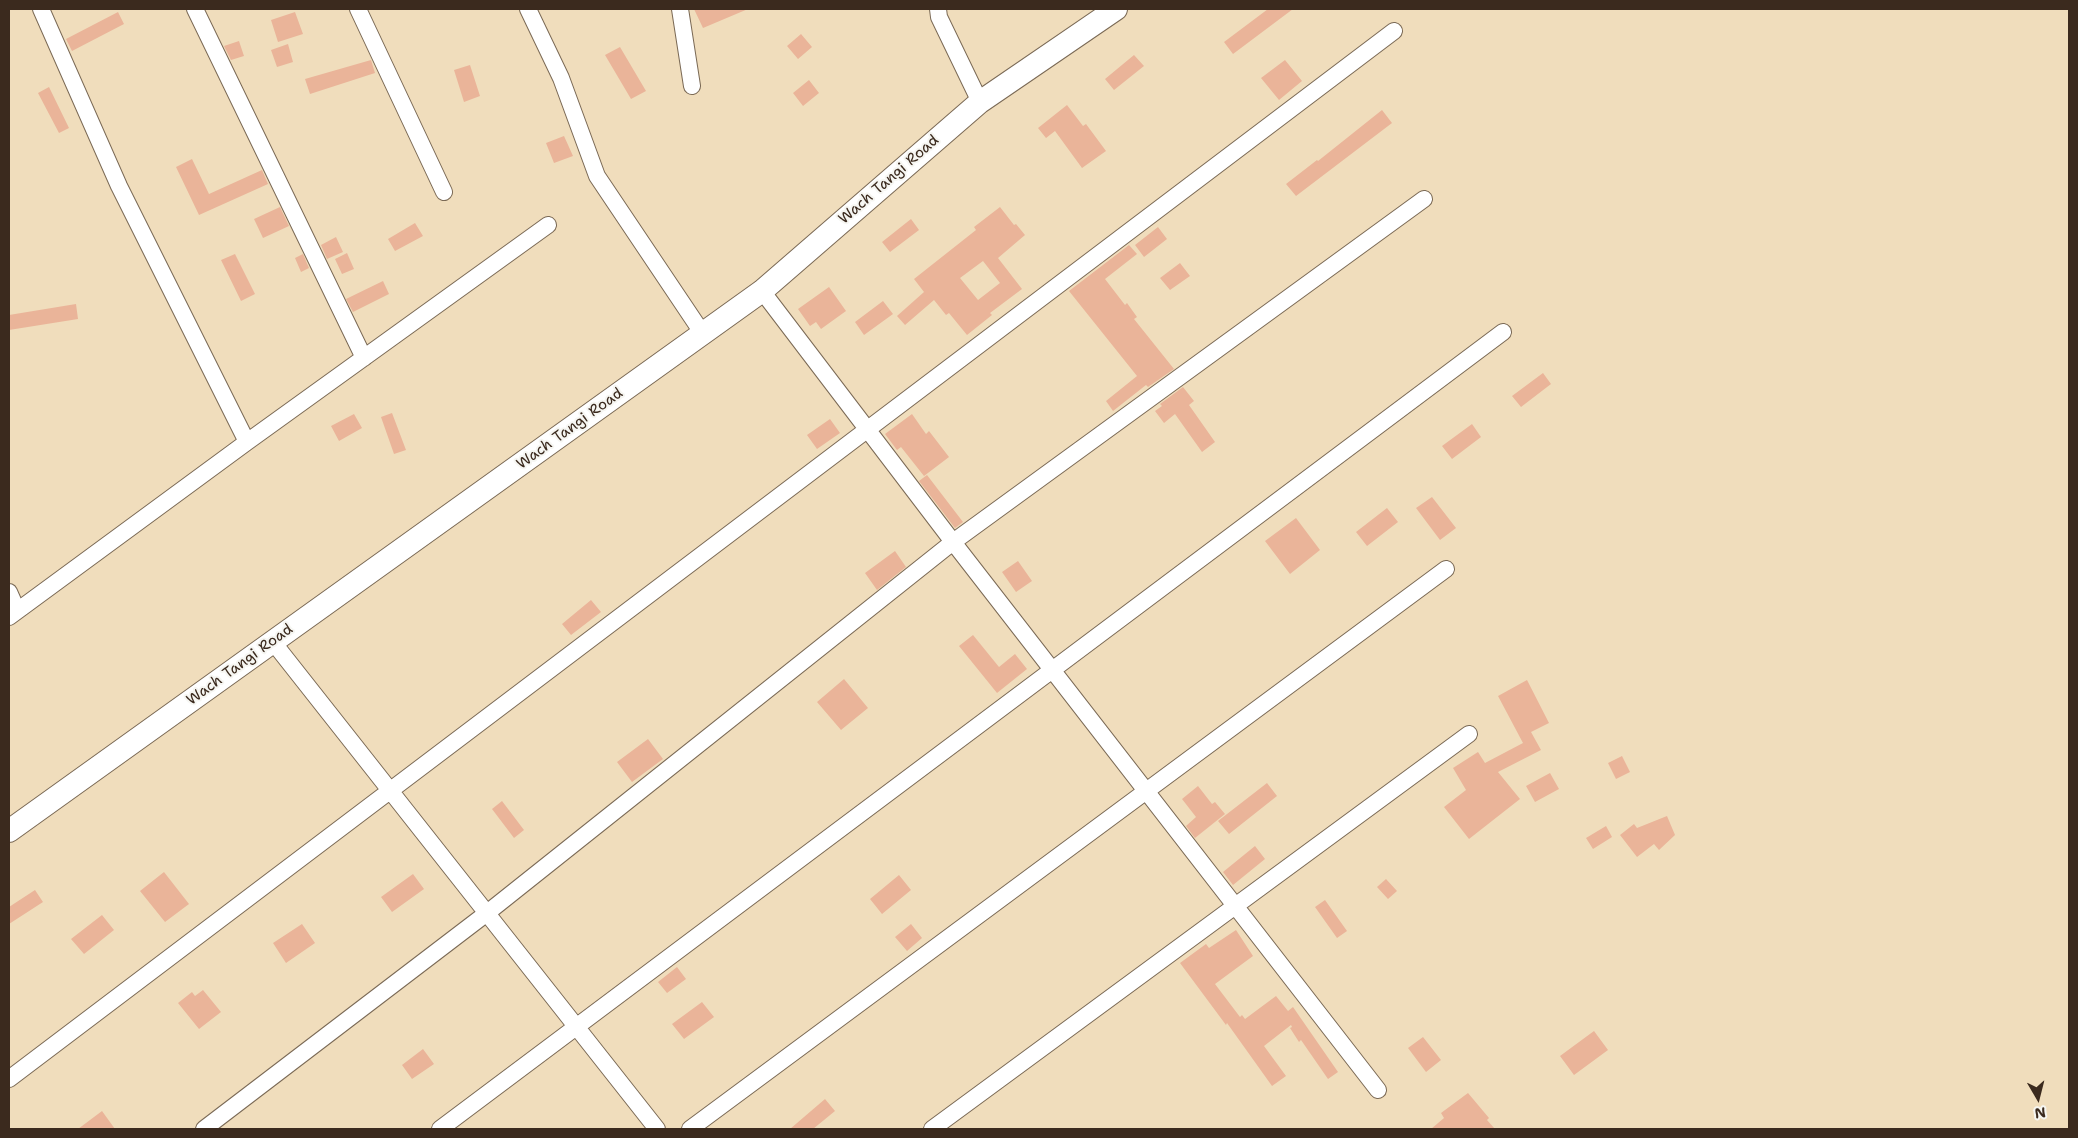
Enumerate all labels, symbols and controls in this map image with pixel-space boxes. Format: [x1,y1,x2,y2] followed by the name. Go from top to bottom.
[835,132,943,228] street label: Wach Tangi Road
[513,384,627,474] street label: Wach Tangi Road
[183,620,297,710] street label: Wach Tangi Road
[2013,1073,2063,1123] north arrow
[2033,1103,2047,1123] text: N

